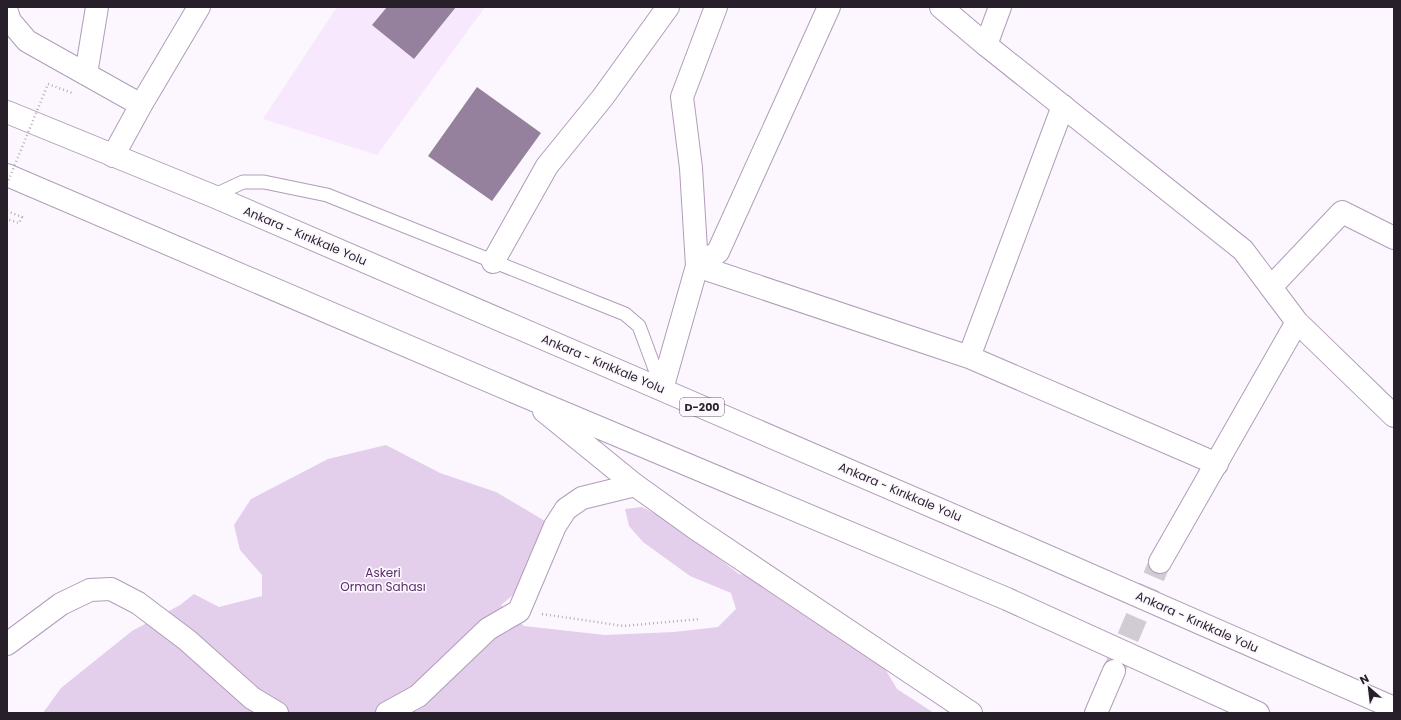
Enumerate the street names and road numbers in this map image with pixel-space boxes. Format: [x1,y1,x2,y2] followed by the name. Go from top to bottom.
[241,202,370,269] street label: Ankara - Kırıkkale Yolu
[539,330,668,397] street label: Ankara - Kırıkkale Yolu
[680,398,724,416] road number: D-200
[836,458,965,525] street label: Ankara - Kırıkkale Yolu
[1133,587,1261,656] street label: Ankara - Kırıkkale Yolu

